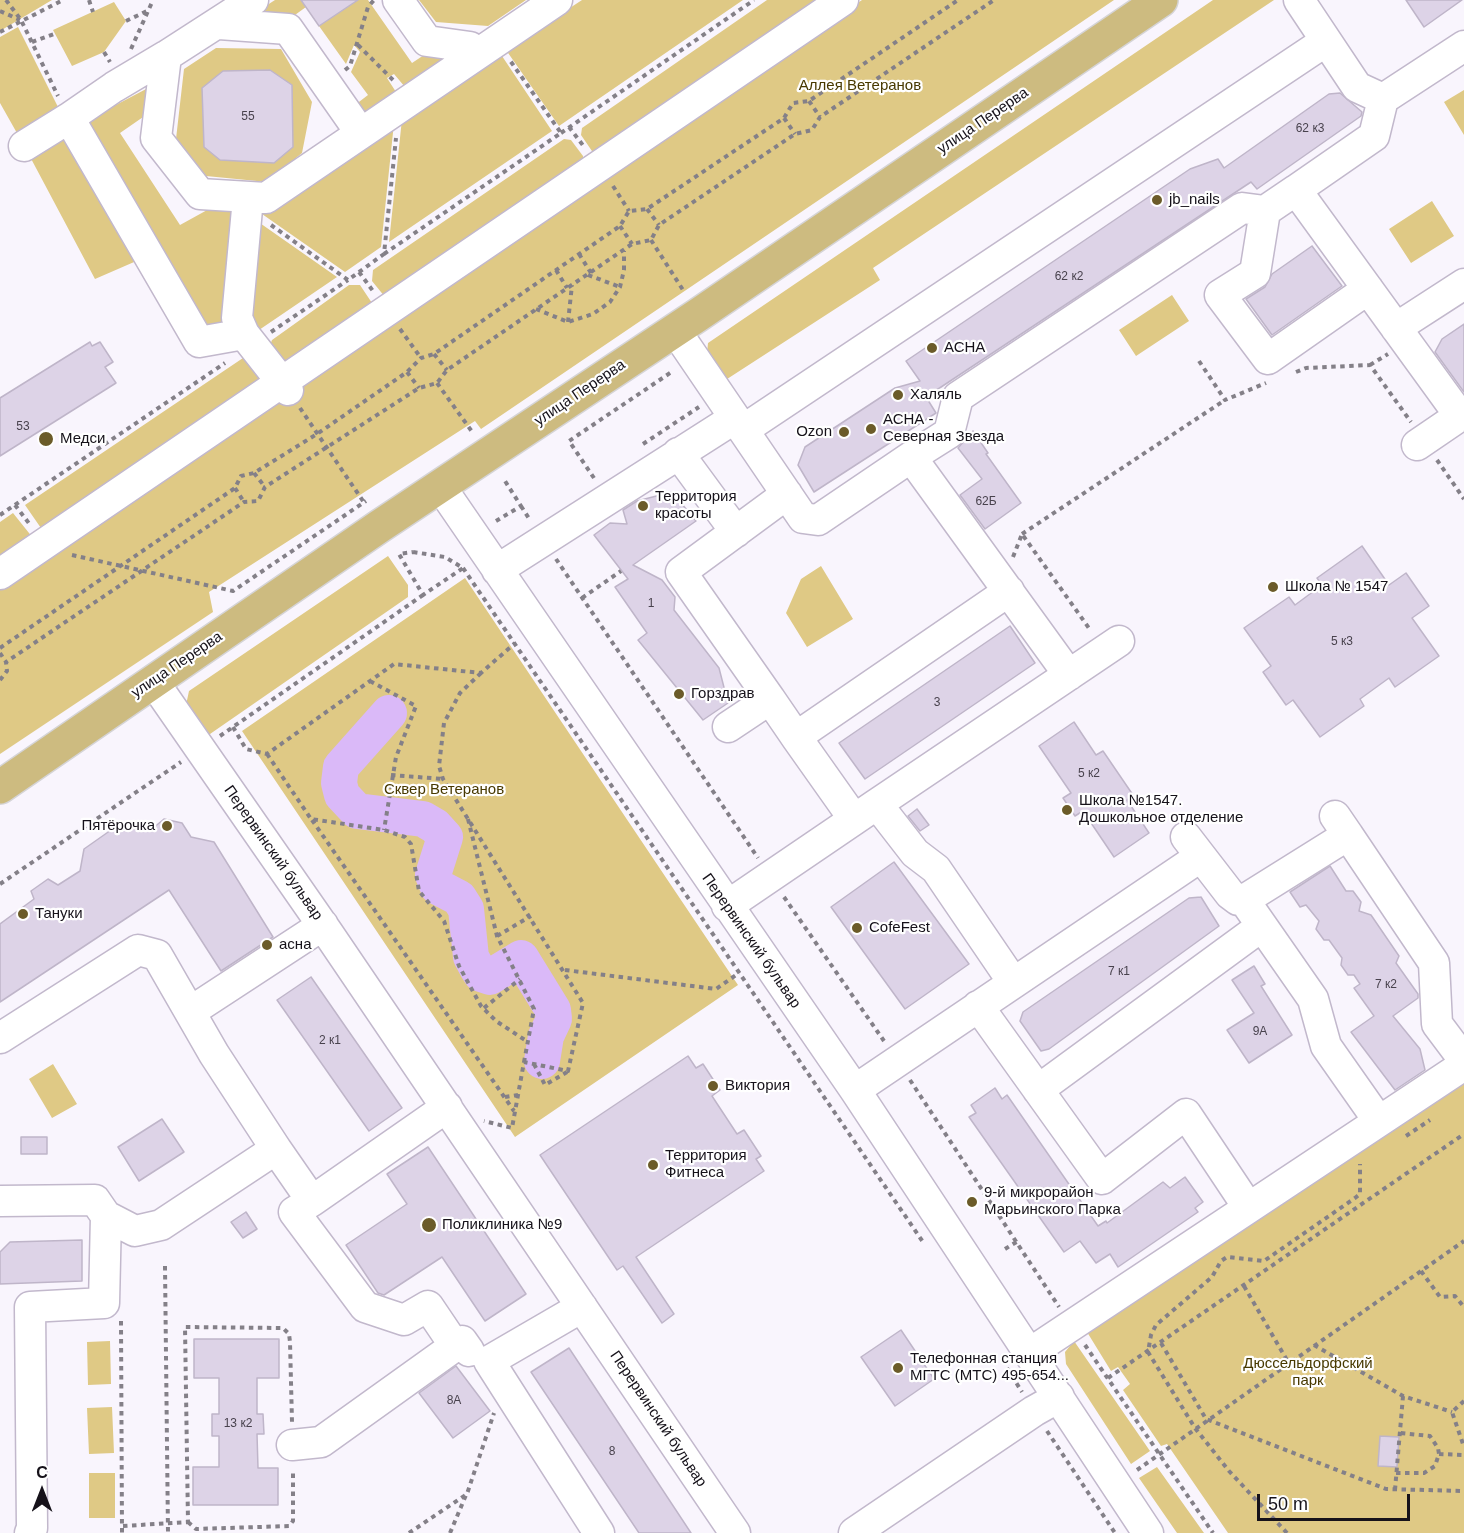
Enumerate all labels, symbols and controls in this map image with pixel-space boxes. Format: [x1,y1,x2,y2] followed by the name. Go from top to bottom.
[799,77,921,95] park label: Аллея Ветеранов
[934,84,1032,158] street label: улица Перерва
[241,110,255,124] house number: 55
[1296,122,1324,136] house number: 62 к3
[1169,191,1220,209] place label: jb_nails
[1150,193,1164,207] marker: jb_nails
[1055,270,1083,284] house number: 62 к2
[944,339,985,357] place label: АСНА
[925,341,939,355] marker: АСНА
[531,356,629,430] street label: улица Перерва
[910,386,962,404] place label: Халяль
[891,388,905,402] marker: Халяль
[883,411,1004,446] place label: АСНА - Северная Звезда
[16,420,30,434] house number: 53
[864,422,878,436] marker: АСНА - Северная Звезда
[796,423,832,441] place label: Ozon
[837,425,851,439] marker: Ozon
[37,430,55,448] marker: Медси
[60,430,105,448] place label: Медси
[655,488,737,523] place label: Территория красоты
[975,495,997,509] house number: 62Б
[636,499,650,513] marker: Территория красоты
[1285,578,1388,596] place label: Школа № 1547
[1266,580,1280,594] marker: Школа № 1547
[648,597,654,611] house number: 1
[128,628,226,702] street label: улица Перерва
[1331,635,1353,649] house number: 5 к3
[691,685,755,703] place label: Горздрав
[672,687,686,701] marker: Горздрав
[934,696,940,710] house number: 3
[1078,767,1100,781] house number: 5 к2
[384,781,504,799] park label: Сквер Ветеранов
[220,782,326,924] street label: Перервинский бульвар
[1079,792,1243,827] place label: Школа №1547. Дошкольное отделение
[1060,803,1074,817] marker: Школа №1547. Дошкольное отделение
[81,817,155,835] place label: Пятёрочка
[160,819,174,833] marker: Пятёрочка
[698,870,804,1012] street label: Перервинский бульвар
[35,905,83,923] place label: Тануки
[16,907,30,921] marker: Тануки
[869,919,930,937] place label: CofeFest
[850,921,864,935] marker: CofeFest
[279,936,311,954] place label: асна
[260,938,274,952] marker: асна
[1108,965,1130,979] house number: 7 к1
[1375,978,1397,992] house number: 7 к2
[1253,1025,1267,1039] house number: 9А
[319,1034,341,1048] house number: 2 к1
[725,1077,790,1095] place label: Виктория
[706,1079,720,1093] marker: Виктория
[665,1147,747,1182] place label: Территория Фитнеса
[646,1158,660,1172] marker: Территория Фитнеса
[984,1184,1121,1219] place label: 9-й микрорайон Марьинского Парка
[965,1195,979,1209] marker: 9-й микрорайон Марьинского Парка
[420,1216,438,1234] marker: Поликлиника №9
[442,1216,562,1234] place label: Поликлиника №9
[606,1348,710,1490] street label: Перервинский бульвар
[910,1350,1069,1385] place label: Телефонная станция МГТС (МТС) 495-654...
[1243,1355,1373,1390] park label: Дюссельдорфский парк
[891,1361,905,1375] marker: Телефонная станция МГТС (МТС) 495-654...
[447,1394,461,1408] house number: 8А
[224,1417,252,1431] house number: 13 к2
[609,1445,615,1459] house number: 8
[12,1461,72,1521] north arrow
[36,1464,48,1481] text: С
[1260,1482,1413,1520] scale bar
[1268,1494,1308,1514] text: 50 m

